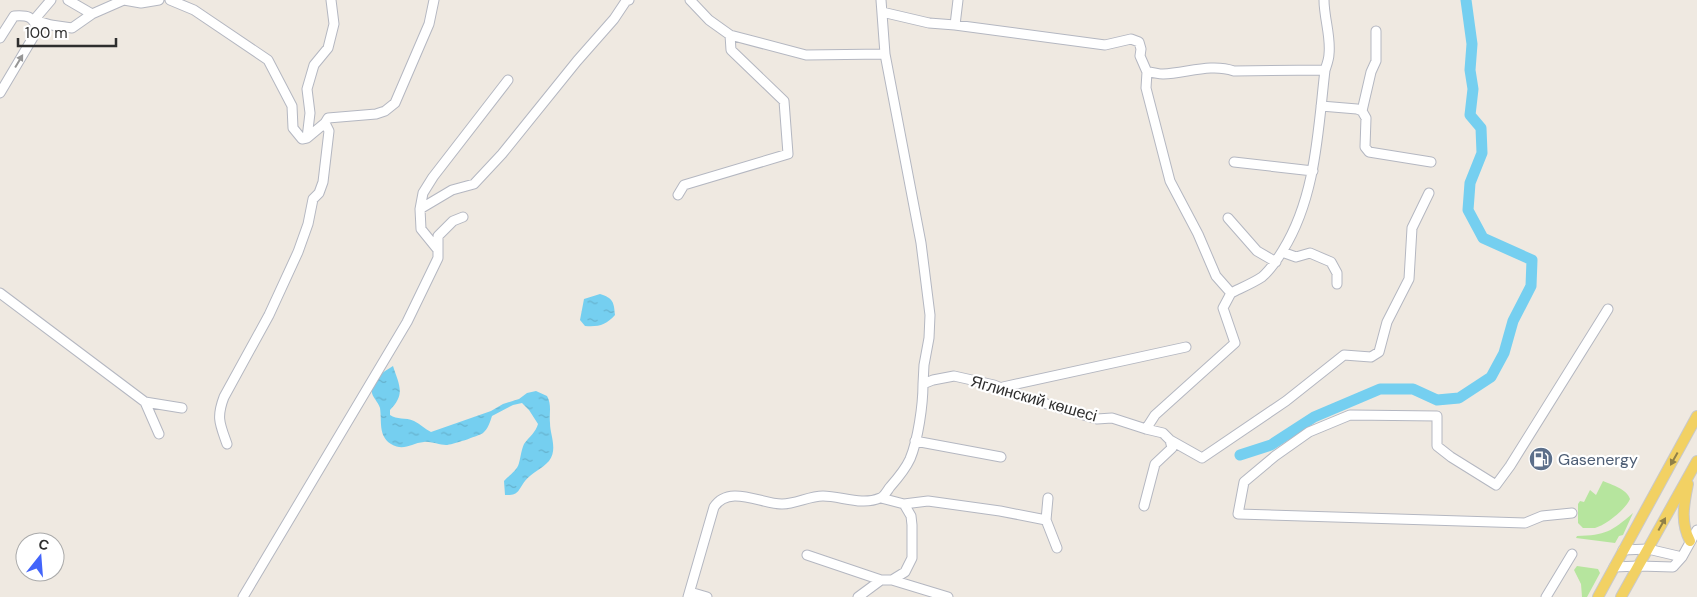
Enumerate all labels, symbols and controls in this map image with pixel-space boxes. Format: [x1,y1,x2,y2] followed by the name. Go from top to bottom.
[18,15,115,47] scale bar
[25,23,68,43] text: 100 m
[15,55,24,68] one-way arrow
[968,370,1099,427] street label: Яглинский көшесі
[1528,446,1554,472] fuel station icon: Gasenergy
[1558,449,1638,470] place label: Gasenergy
[1669,452,1678,465] one-way arrow
[1658,516,1666,531] one-way arrow
[15,532,65,582] north arrow
[36,534,51,555] text: С

